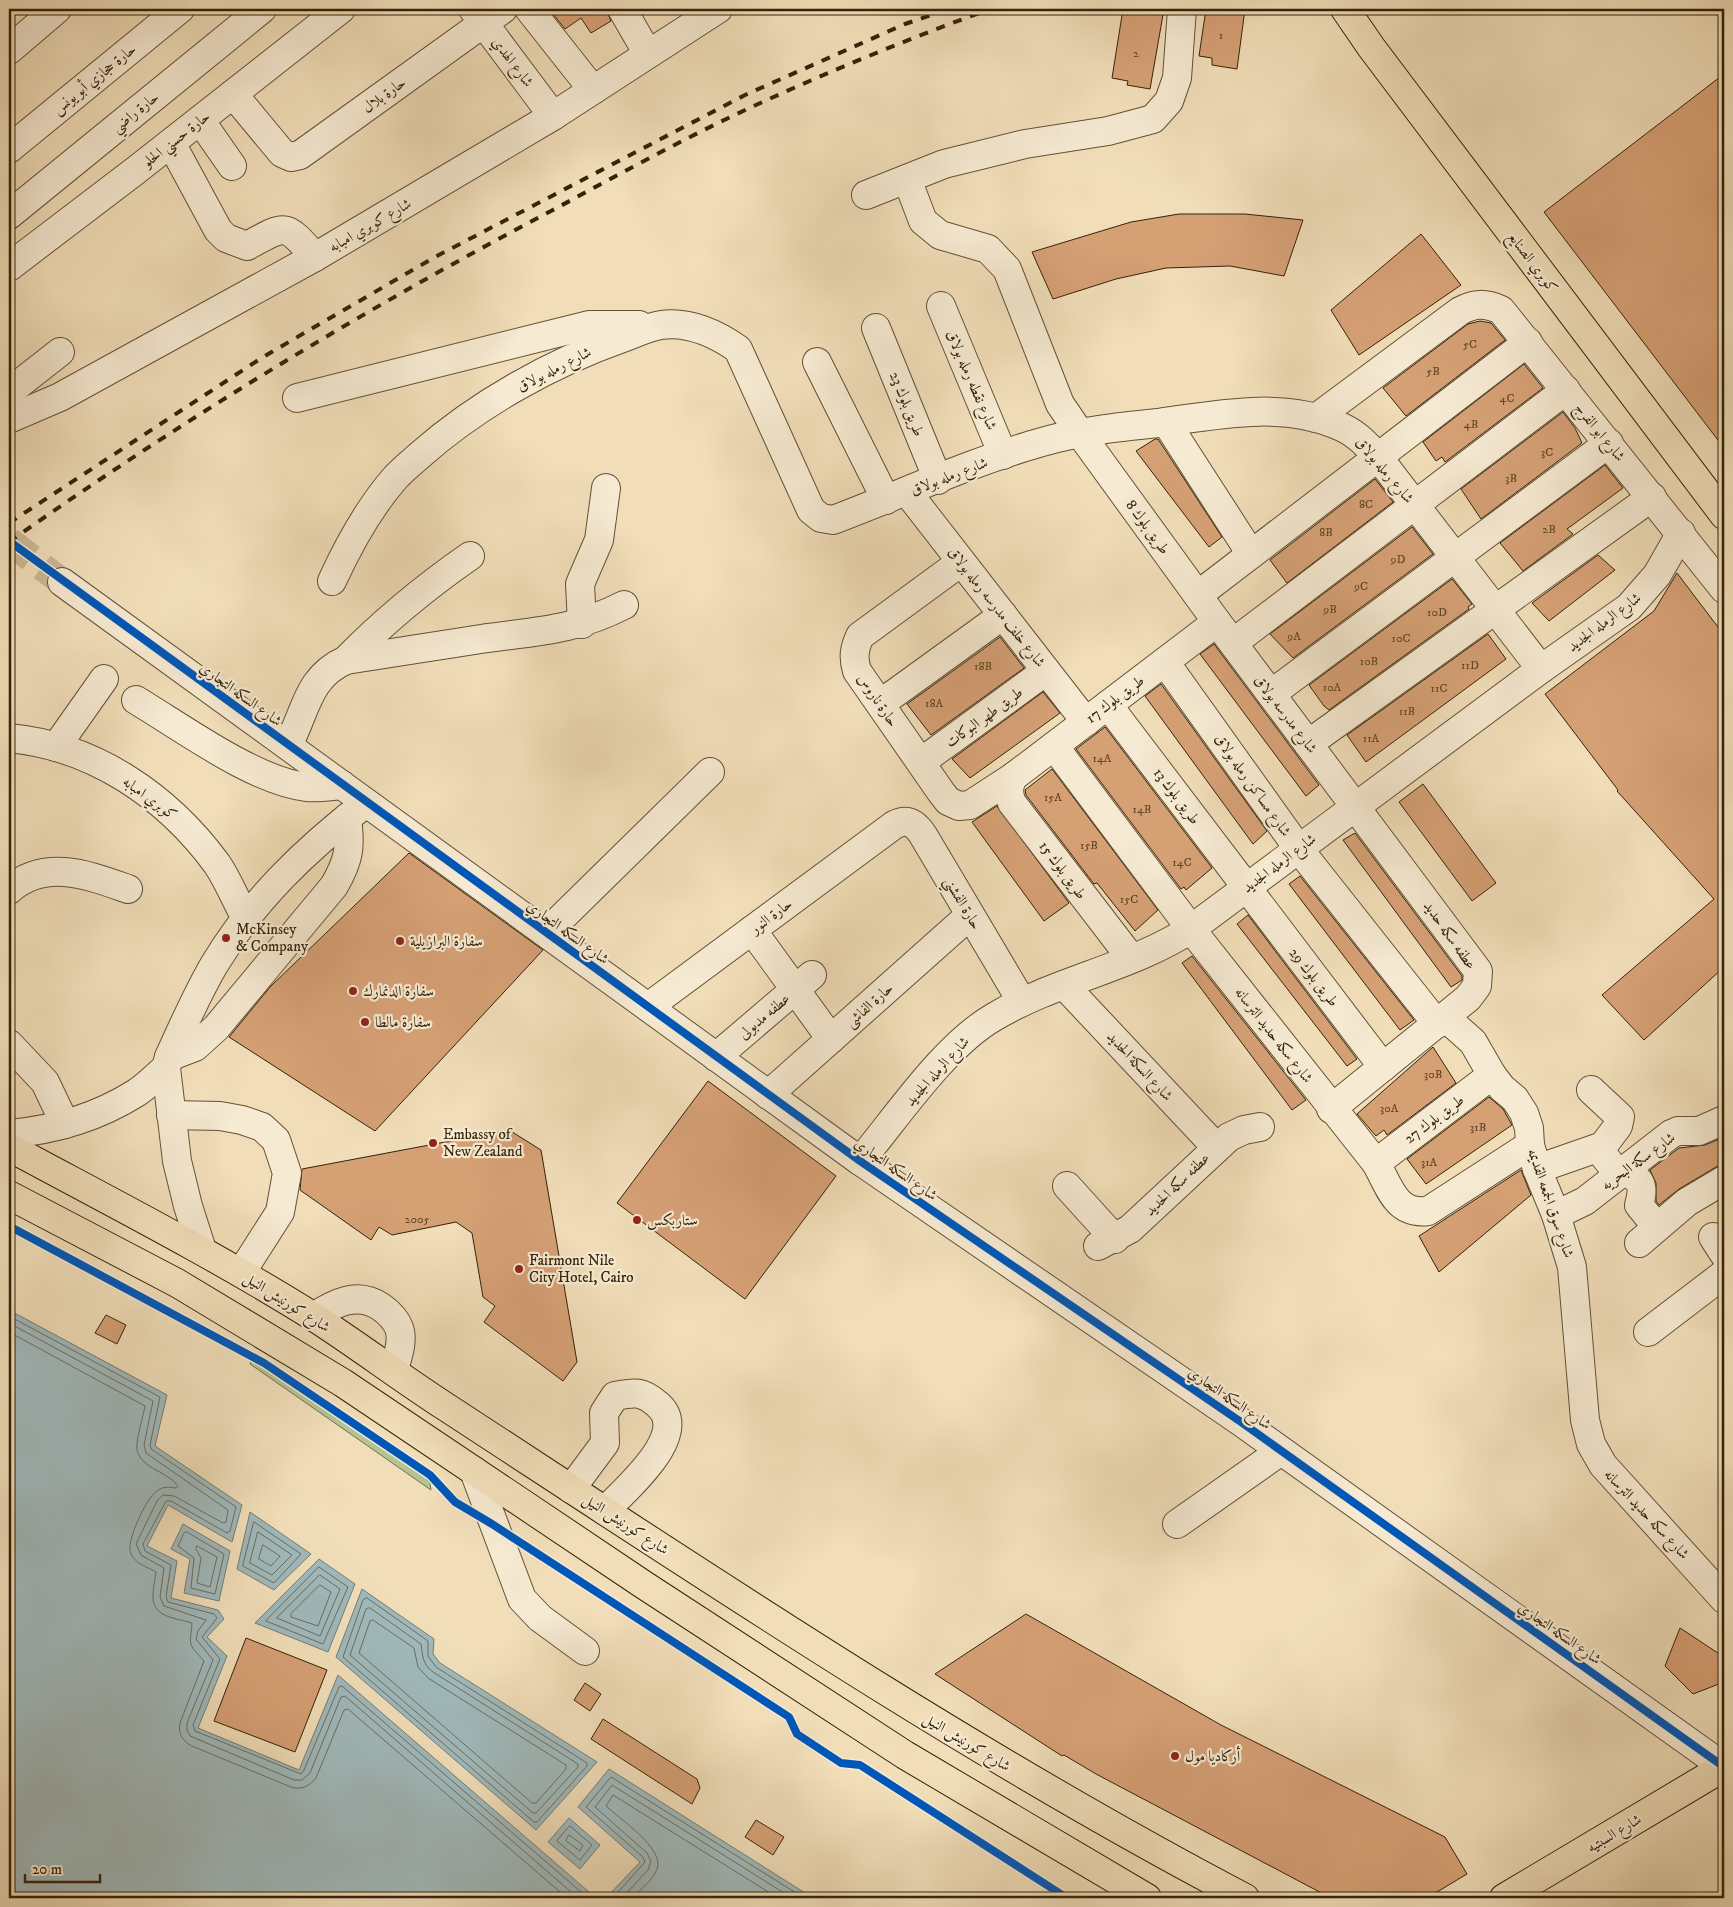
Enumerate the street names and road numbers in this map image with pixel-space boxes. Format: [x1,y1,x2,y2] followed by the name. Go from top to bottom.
[485,33,538,93] street label: شارع الهدي
[47,38,141,121] street label: حارة حجازي أبو يونس
[359,73,410,118] street label: حارة بلال
[108,88,165,140] street label: حارة راضي
[137,107,217,176] street label: حارة حسني الحلو
[326,194,416,259] street label: شارع كوبري امبابه
[1500,228,1562,299] street label: كوبري الصنايع
[939,327,1001,434] street label: شارع نقطه رمله بولاق
[514,343,596,399] street label: شارع رمله بولاق
[885,369,928,439] street label: طريق بلوك 23
[1568,399,1629,468] street label: شارع ابو الفرج
[1349,433,1418,509] street label: شارع رمله بولاق
[908,453,992,503] street label: شارع رمله بولاق
[1121,496,1174,558] street label: طريق بلوك 8
[941,543,1050,673] street label: شارع خلف مدرسه رمله بولاق
[1564,588,1647,659] street label: شارع الرمله الجديد
[194,658,286,733] street label: شارع السكه التجاري
[853,670,902,731] street label: حارة ناروس
[1082,671,1148,728] street label: طريق بلوك 17
[1247,671,1321,759] street label: شارع مدرسه بولاق
[942,683,1027,752] street label: طريق طهر البوكات
[1208,730,1295,842] street label: شارع مساكن رمله بولاق
[1149,764,1204,828] street label: طريق بلوك 13
[118,772,181,826] street label: كوبري امبابه
[1239,829,1322,900] street label: شارع الرمله الجديد
[1035,837,1091,903] street label: طريق بلوك 15
[936,873,986,935] street label: حارة الفشني
[745,894,796,940] street label: حارة النور
[521,896,613,971] street label: شارع السكه التجاري
[1419,897,1480,973] street label: عطفه سكه حديد
[1285,944,1343,1011] street label: طريق بلوك 29
[841,979,898,1033] street label: حارة الفاشى
[1228,983,1317,1089] street label: شارع سكه حديد الترسانه
[735,989,794,1043] street label: عطفه مدبولى
[1100,1028,1177,1107] street label: شارع السكة الحديد
[901,1032,976,1112] street label: شارع الرمله الجديد
[1401,1091,1468,1148] street label: طريق بلوك 27
[1597,1128,1681,1197] street label: شارع سكة البحريه
[849,1134,941,1208] street label: شارع السكه التجاري
[1520,1146,1578,1261] street label: شارع سوق الجمعه القديمه
[1141,1149,1214,1220] street label: عطفه سكه الحديد
[238,1268,334,1339] street label: شارع كورنيش النيل
[1183,1363,1275,1437] street label: شارع السكه التجاري
[1598,1465,1693,1566] street label: شارع سكه حديد الترسانه
[577,1490,672,1562] street label: شارع كورنيش النيل
[1513,1598,1605,1672] street label: شارع السكه التجاري
[918,1709,1014,1779] street label: شارع كورنيش النيل
[1584,1810,1647,1860] street label: شارع السبتيه

